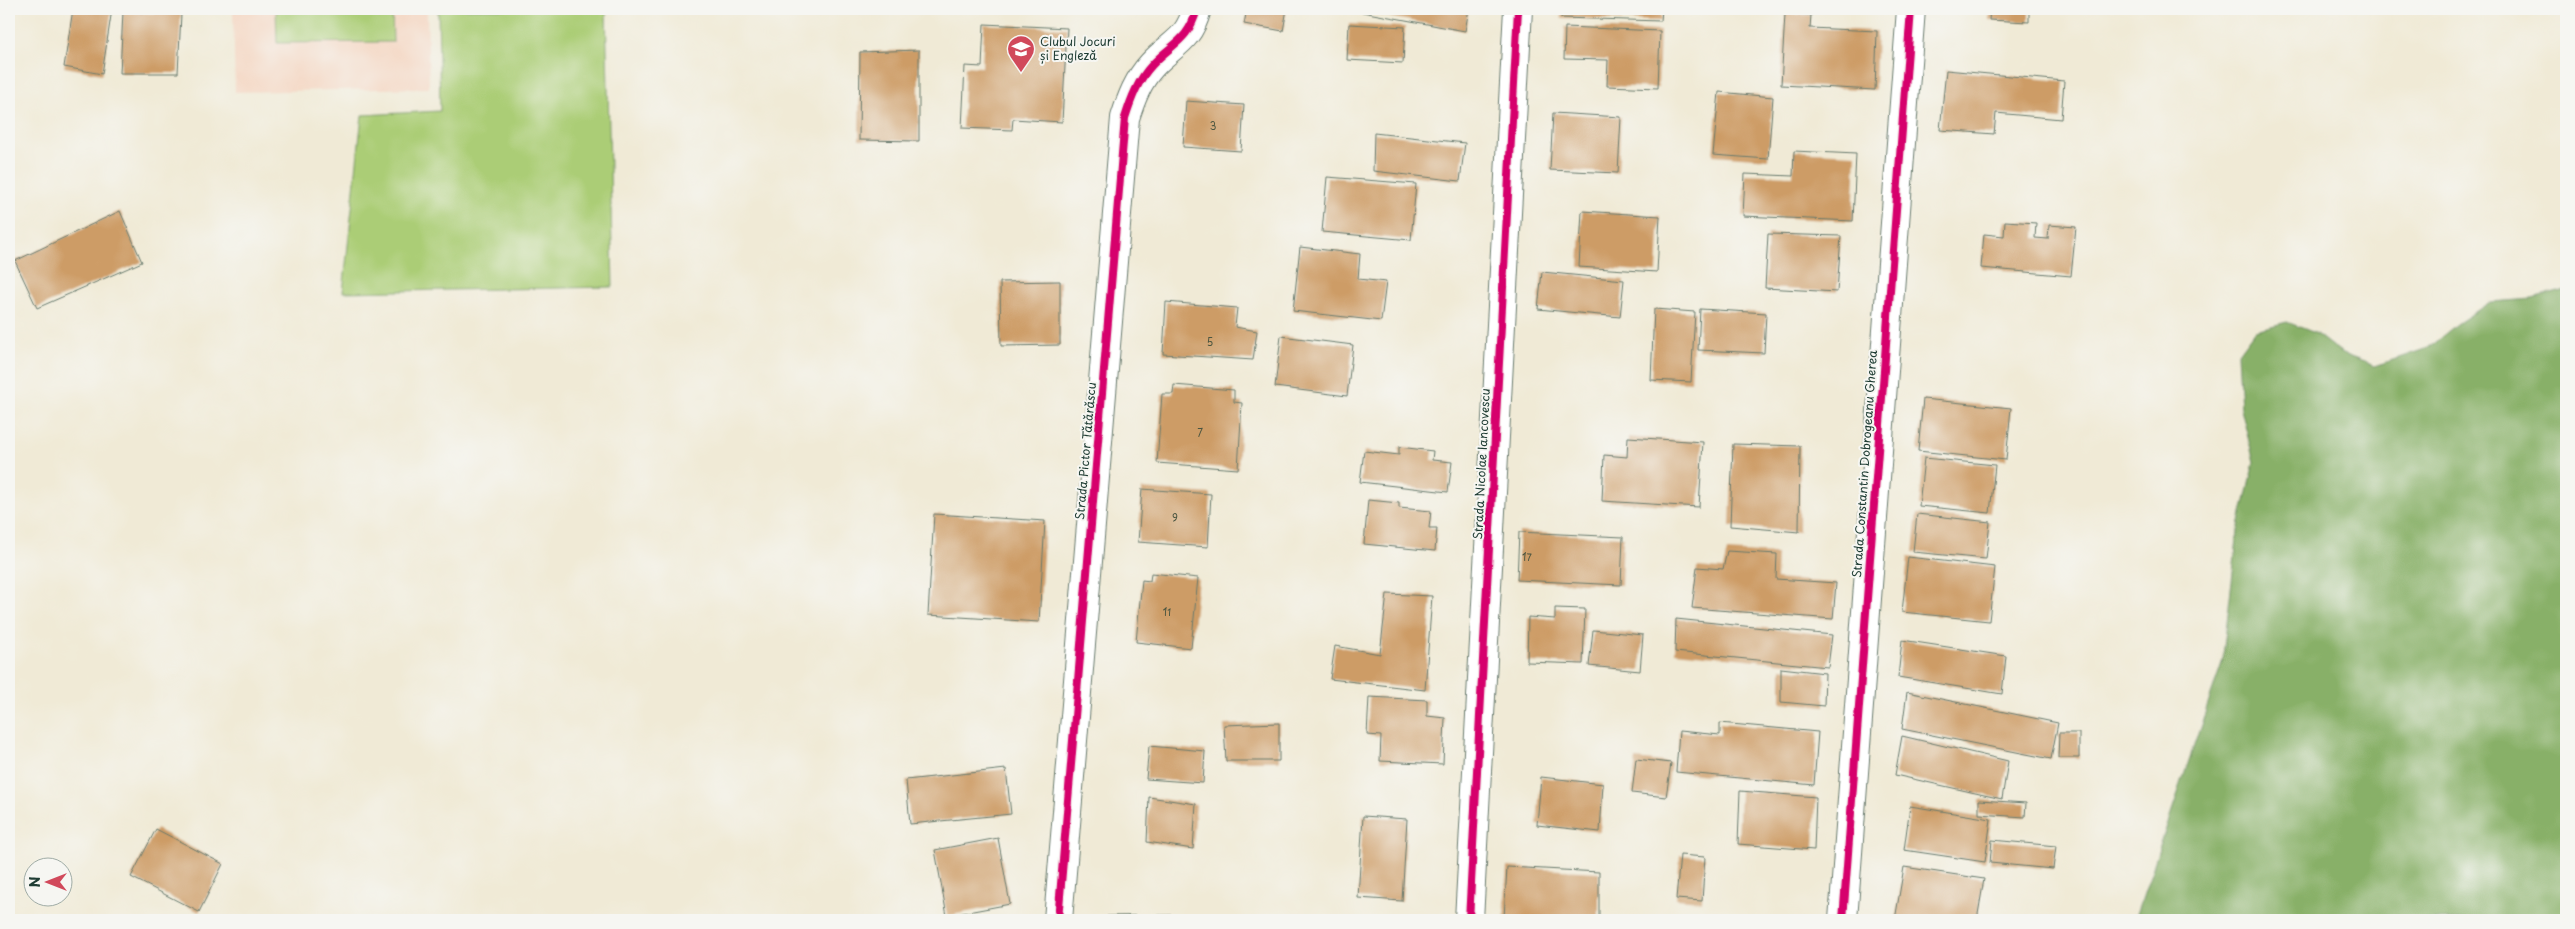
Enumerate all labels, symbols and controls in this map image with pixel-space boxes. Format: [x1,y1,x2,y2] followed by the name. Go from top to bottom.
[1040,32,1116,64] place label: Clubul Jocuri și Engleză
[1006,34,1036,73] school or university icon: Clubul Jocuri și Engleză
[1210,118,1216,133] house number: 3
[1207,334,1213,349] house number: 5
[1847,349,1881,578] street label: Strada Constantin Dobrogeanu Gherea
[1070,381,1100,521] street label: Strada Pictor Tătărăscu
[1468,388,1494,540] street label: Strada Nicolae Iancovescu
[1197,425,1203,440] house number: 7
[1172,510,1178,525] house number: 9
[1522,549,1533,564] house number: 17
[1163,604,1171,619] house number: 11
[22,856,72,906] north arrow
[24,876,45,888] text: N

